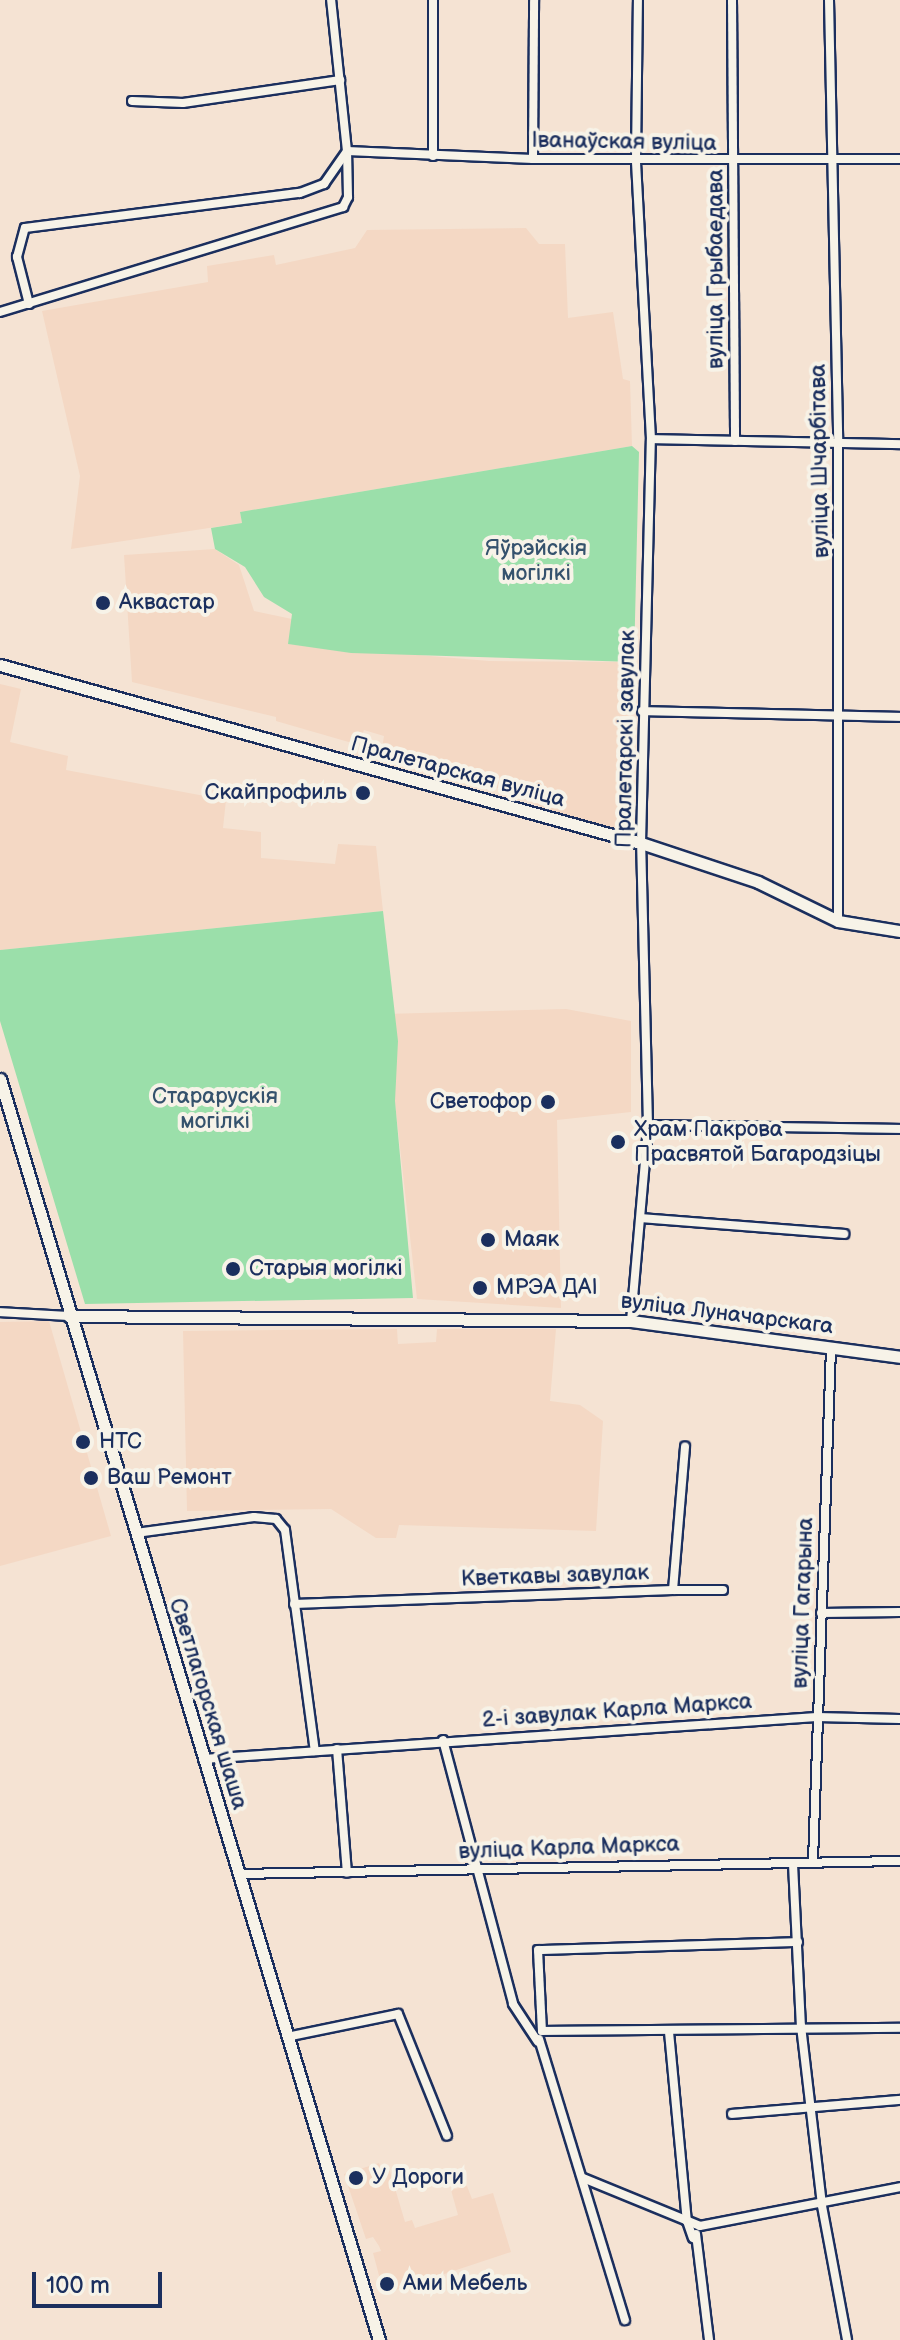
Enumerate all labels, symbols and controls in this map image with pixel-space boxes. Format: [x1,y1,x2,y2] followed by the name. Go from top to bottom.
[531,127,717,157] street label: Іванаўская вуліца
[703,169,729,369] street label: вуліца Грыбаедава
[805,364,835,558] street label: вуліца Шчарбітава
[485,535,587,586] park label: Яўрэйскія могілкі
[119,590,215,616] place label: Аквастар
[94,594,112,612] marker: Аквастар
[611,630,641,848] street label: Пралетарскі завулак
[348,731,568,813] street label: Пралетарская вуліца
[205,780,347,806] place label: Скайпрофиль
[354,784,372,802] marker: Скайпрофиль
[152,1083,278,1134] park label: Старарускія могілкі
[430,1089,532,1115] place label: Светофор
[539,1093,557,1111] marker: Светофор
[634,1116,881,1168] place label: Храм Пакрова Прасвятой Багародзіцы
[609,1133,627,1151] marker: Храм Пакрова Прасвятой Багародзіцы
[504,1227,559,1253] place label: Маяк
[479,1231,497,1249] marker: Маяк
[249,1256,403,1282] place label: Старыя могілкі
[224,1260,242,1278] marker: Старыя могілкі
[496,1275,598,1301] place label: МРЭА ДАІ
[471,1279,489,1297] marker: МРЭА ДАІ
[619,1288,835,1340] street label: вуліца Луначарскага
[99,1429,142,1455] place label: НТС
[74,1433,92,1451] marker: НТС
[107,1465,232,1491] place label: Ваш Ремонт
[82,1469,100,1487] marker: Ваш Ремонт
[787,1517,819,1689] street label: вуліца Гагарына
[460,1560,650,1592] street label: Кветкавы завулак
[163,1595,253,1813] street label: Светлагорская шаша
[481,1688,753,1734] street label: 2-і завулак Карла Маркса
[458,1831,680,1865] street label: вуліца Карла Маркса
[372,2165,464,2191] place label: У Дороги
[347,2169,365,2187] marker: У Дороги
[36,2256,166,2306] scale bar
[46,2271,110,2300] text: 100 m
[403,2271,527,2297] place label: Ами Мебель
[378,2275,396,2293] marker: Ами Мебель

